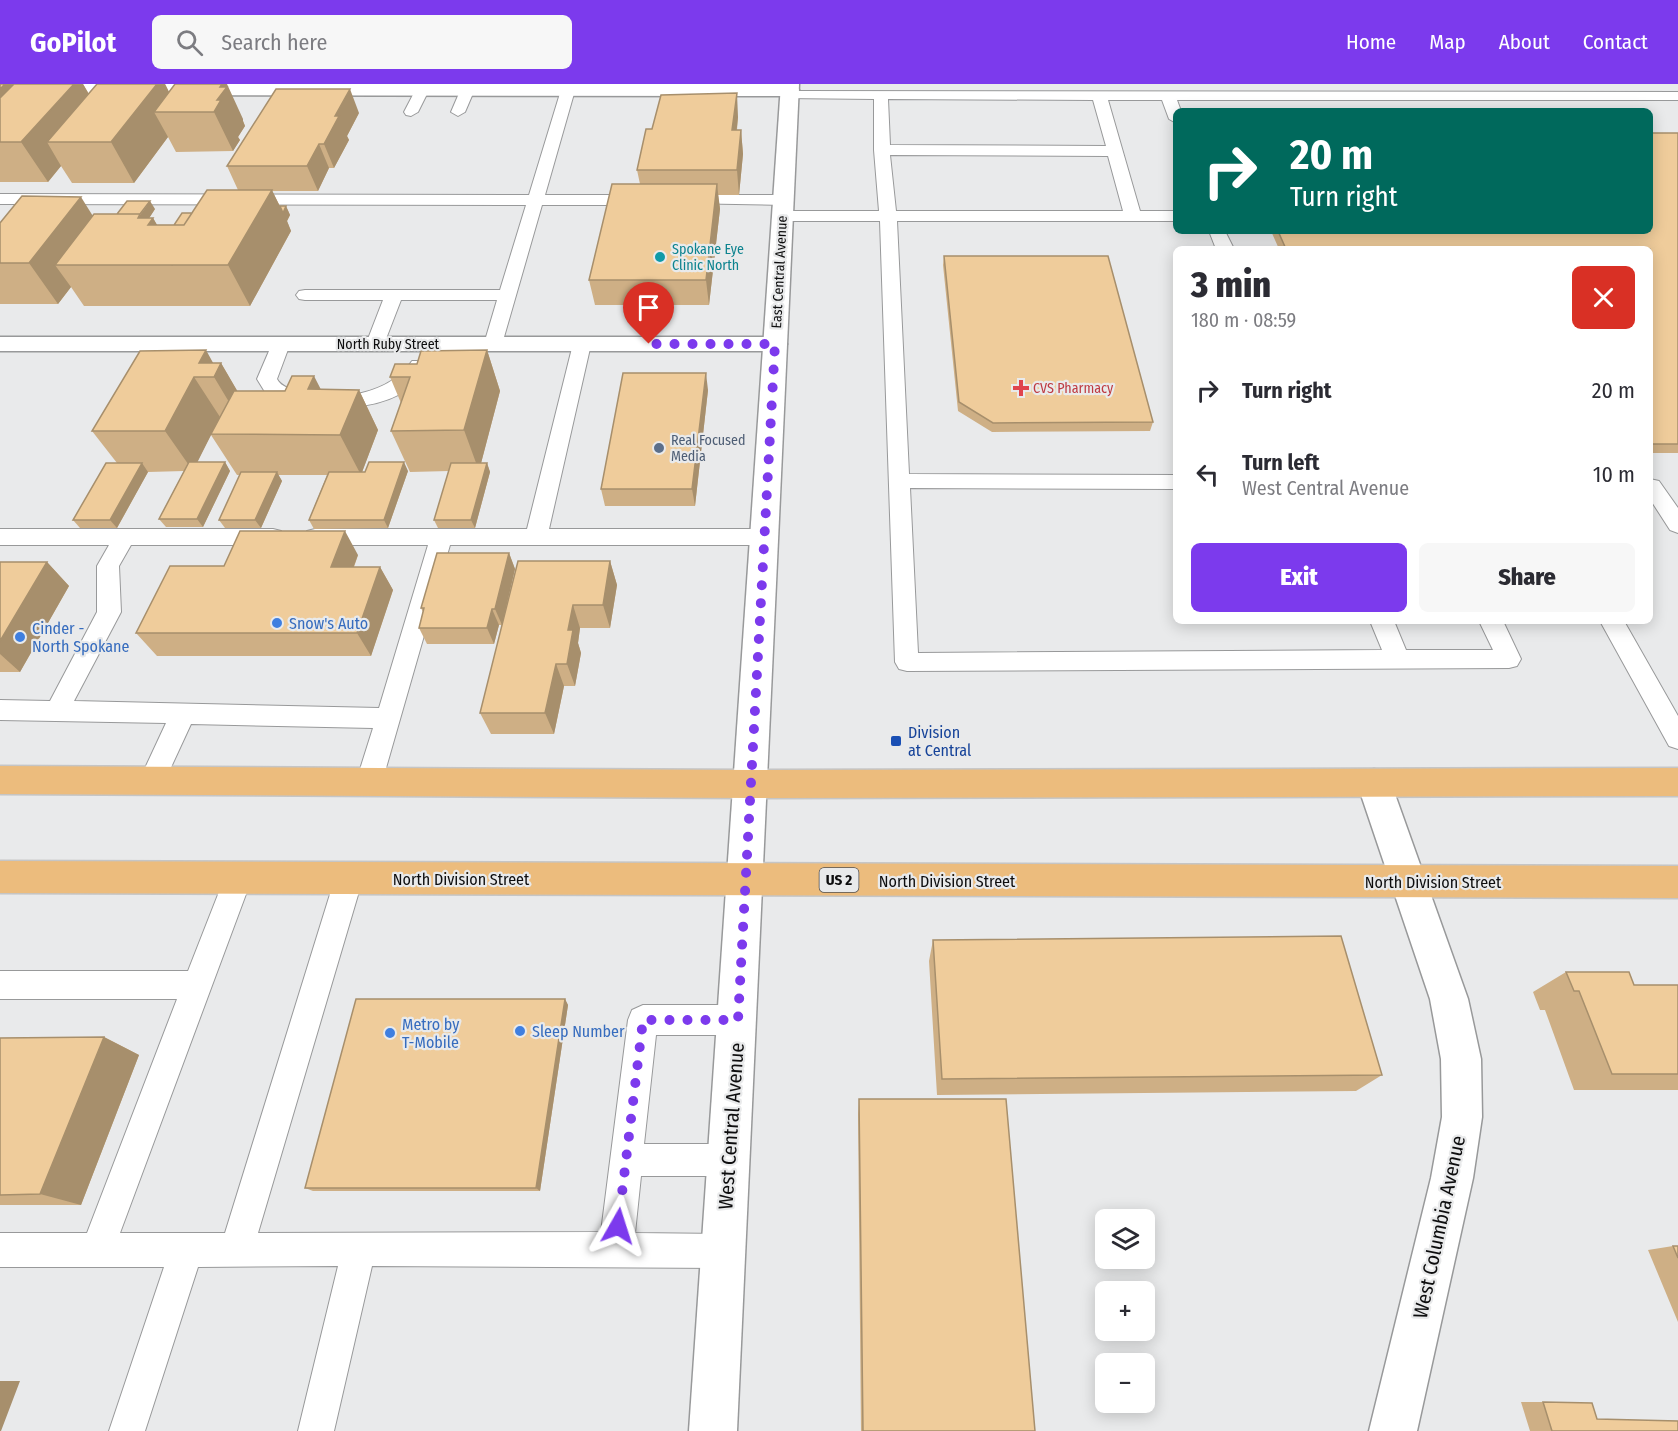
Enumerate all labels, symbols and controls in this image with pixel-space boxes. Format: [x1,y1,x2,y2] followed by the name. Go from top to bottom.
[152,15,572,69] search box
[30,26,116,59] text: GoPilot
[173,26,206,59] icon: search
[221,29,327,56] text: Search here
[1346,29,1396,55] text: Home
[1429,29,1466,55] text: Map
[1499,29,1550,55] text: About
[1583,29,1648,55] text: Contact
[1290,130,1373,180] text: 20 m
[1191,132,1269,210] icon: right
[1290,181,1398,213] text: Turn right
[768,215,791,329] street label: East Central Avenue
[672,241,744,274] place label: Spokane Eye Clinic North
[653,250,667,264] marker: Spokane Eye Clinic North
[1191,263,1271,307] text: 3 min
[1572,266,1635,329] button: close
[623,282,674,344] pin
[632,291,665,324] icon: arrive
[1191,308,1296,332] text: 180 m · 08:59
[337,336,440,353] street label: North Ruby Street
[1191,374,1224,407] icon: right
[1242,377,1331,404] text: Turn right
[1592,377,1635,404] text: 20 m
[1033,380,1114,397] place label: CVS Pharmacy
[1014,381,1028,395] marker: CVS Pharmacy
[671,432,746,465] place label: Real Focused Media
[652,441,666,455] marker: Real Focused Media
[1242,449,1320,476] text: Turn left
[1191,458,1224,491] icon: left
[1593,461,1635,488] text: 10 m
[1242,476,1409,500] text: West Central Avenue
[1191,543,1407,612] button: Exit
[1419,543,1635,612] button: Share
[289,614,368,633] place label: Snow's Auto
[270,616,284,630] marker: Snow's Auto
[32,619,129,656] place label: Cinder - North Spokane
[13,630,27,644] marker: Cinder - North Spokane
[908,723,971,760] place label: Division at Central
[889,734,903,748] marker: Division at Central
[820,868,858,892] road number: US 2
[393,870,530,889] street label: North Division Street
[879,872,1016,891] street label: North Division Street
[1365,873,1502,892] street label: North Division Street
[402,1015,460,1052] place label: Metro by T-Mobile
[532,1022,625,1041] place label: Sleep Number
[513,1024,527,1038] marker: Sleep Number
[383,1026,397,1040] marker: Metro by T-Mobile
[713,1042,749,1210] street label: West Central Avenue
[1408,1133,1470,1321] street label: West Columbia Avenue
[586,1194,650,1258] position arrow
[1095,1209,1155,1413] map controls
[1095,1209,1155,1269] button: layers
[1095,1281,1155,1341] button: +
[1095,1353,1155,1413] button: −

